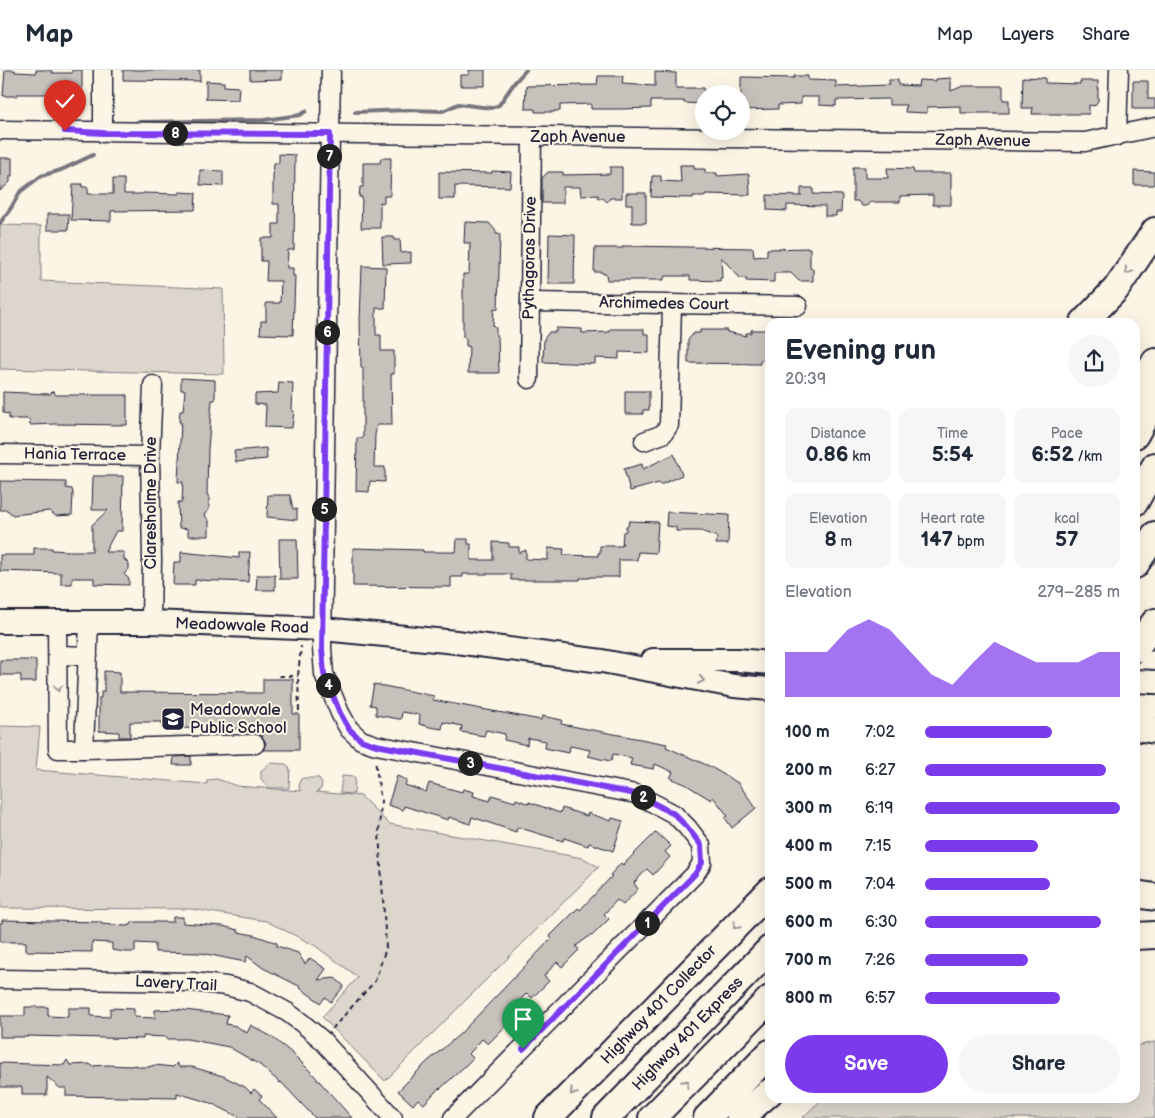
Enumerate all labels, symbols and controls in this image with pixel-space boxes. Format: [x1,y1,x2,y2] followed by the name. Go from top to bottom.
[25,20,73,49] text: Map
[937,24,973,45] text: Map
[1001,24,1054,45] text: Layers
[1082,24,1130,45] text: Share
[44,80,86,131] pin
[695,85,750,140] map controls
[695,85,750,140] button: locate
[51,87,79,115] icon: check
[162,120,188,146] pin: 8
[171,125,180,142] text: 8
[529,128,626,147] street label: Zaph Avenue
[934,131,1031,151] street label: Zaph Avenue
[316,144,342,168] pin: 7
[326,148,333,165] text: 7
[519,196,541,320] street label: Pythagoras Drive
[1125,266,1134,275] one-way arrow
[599,293,729,315] street label: Archimedes Court
[314,320,340,344] pin: 6
[323,324,332,341] text: 6
[785,334,936,367] text: Evening run
[1068,335,1120,387] button: share
[785,370,826,389] text: 20:39
[810,425,866,442] text: Distance
[937,425,968,442] text: Time
[1051,425,1083,442] text: Pace
[142,436,161,569] street label: Claresholme Drive
[806,442,849,467] text: 0.86
[932,442,973,467] text: 5:54
[1031,442,1074,467] text: 6:52
[24,445,127,465] street label: Hania Terrace
[849,448,871,465] text: km
[1074,448,1102,465] text: /km
[312,496,336,522] pin: 5
[320,501,329,518] text: 5
[809,510,867,527] text: Elevation
[920,510,985,527] text: Heart rate
[1054,510,1079,527] text: kcal
[824,527,837,552] text: 8
[920,527,953,552] text: 147
[1055,527,1079,552] text: 57
[837,533,852,550] text: m
[953,533,985,550] text: bpm
[785,583,852,602] text: Elevation
[1037,583,1120,602] text: 279–285 m
[175,614,309,638] street label: Meadowvale Road
[316,672,340,698] pin: 4
[697,674,706,685] one-way arrow
[324,677,333,694] text: 4
[53,685,63,693] one-way arrow
[190,701,287,738] place label: Meadowvale Public School
[160,706,186,732] school or university icon: Meadowvale Public School
[785,723,830,742] text: 100 m
[865,723,895,742] text: 7:02
[458,750,482,776] pin: 3
[466,755,475,772] text: 3
[785,761,832,780] text: 200 m
[865,761,895,780] text: 6:27
[630,784,656,810] pin: 2
[639,789,648,806] text: 2
[785,799,832,818] text: 300 m
[865,799,893,818] text: 6:19
[785,837,832,856] text: 400 m
[865,837,891,856] text: 7:15
[785,875,832,894] text: 500 m
[865,875,895,894] text: 7:04
[634,910,660,936] pin: 1
[785,913,833,932] text: 600 m
[865,913,897,932] text: 6:30
[645,915,650,932] text: 1
[733,920,742,929] one-way arrow
[597,941,721,1068] street label: Highway 401 Collector
[785,951,832,970] text: 700 m
[865,951,895,970] text: 7:26
[135,972,217,996] street label: Lavery Trail
[629,973,747,1095] street label: Highway 401 Express
[785,989,833,1008] text: 800 m
[865,989,895,1008] text: 6:57
[502,998,544,1049] pin
[509,1005,537,1033] icon: arrive
[785,1035,948,1093] button: Save
[958,1035,1120,1093] button: Share
[680,1080,689,1089] one-way arrow
[570,1086,579,1095] one-way arrow

